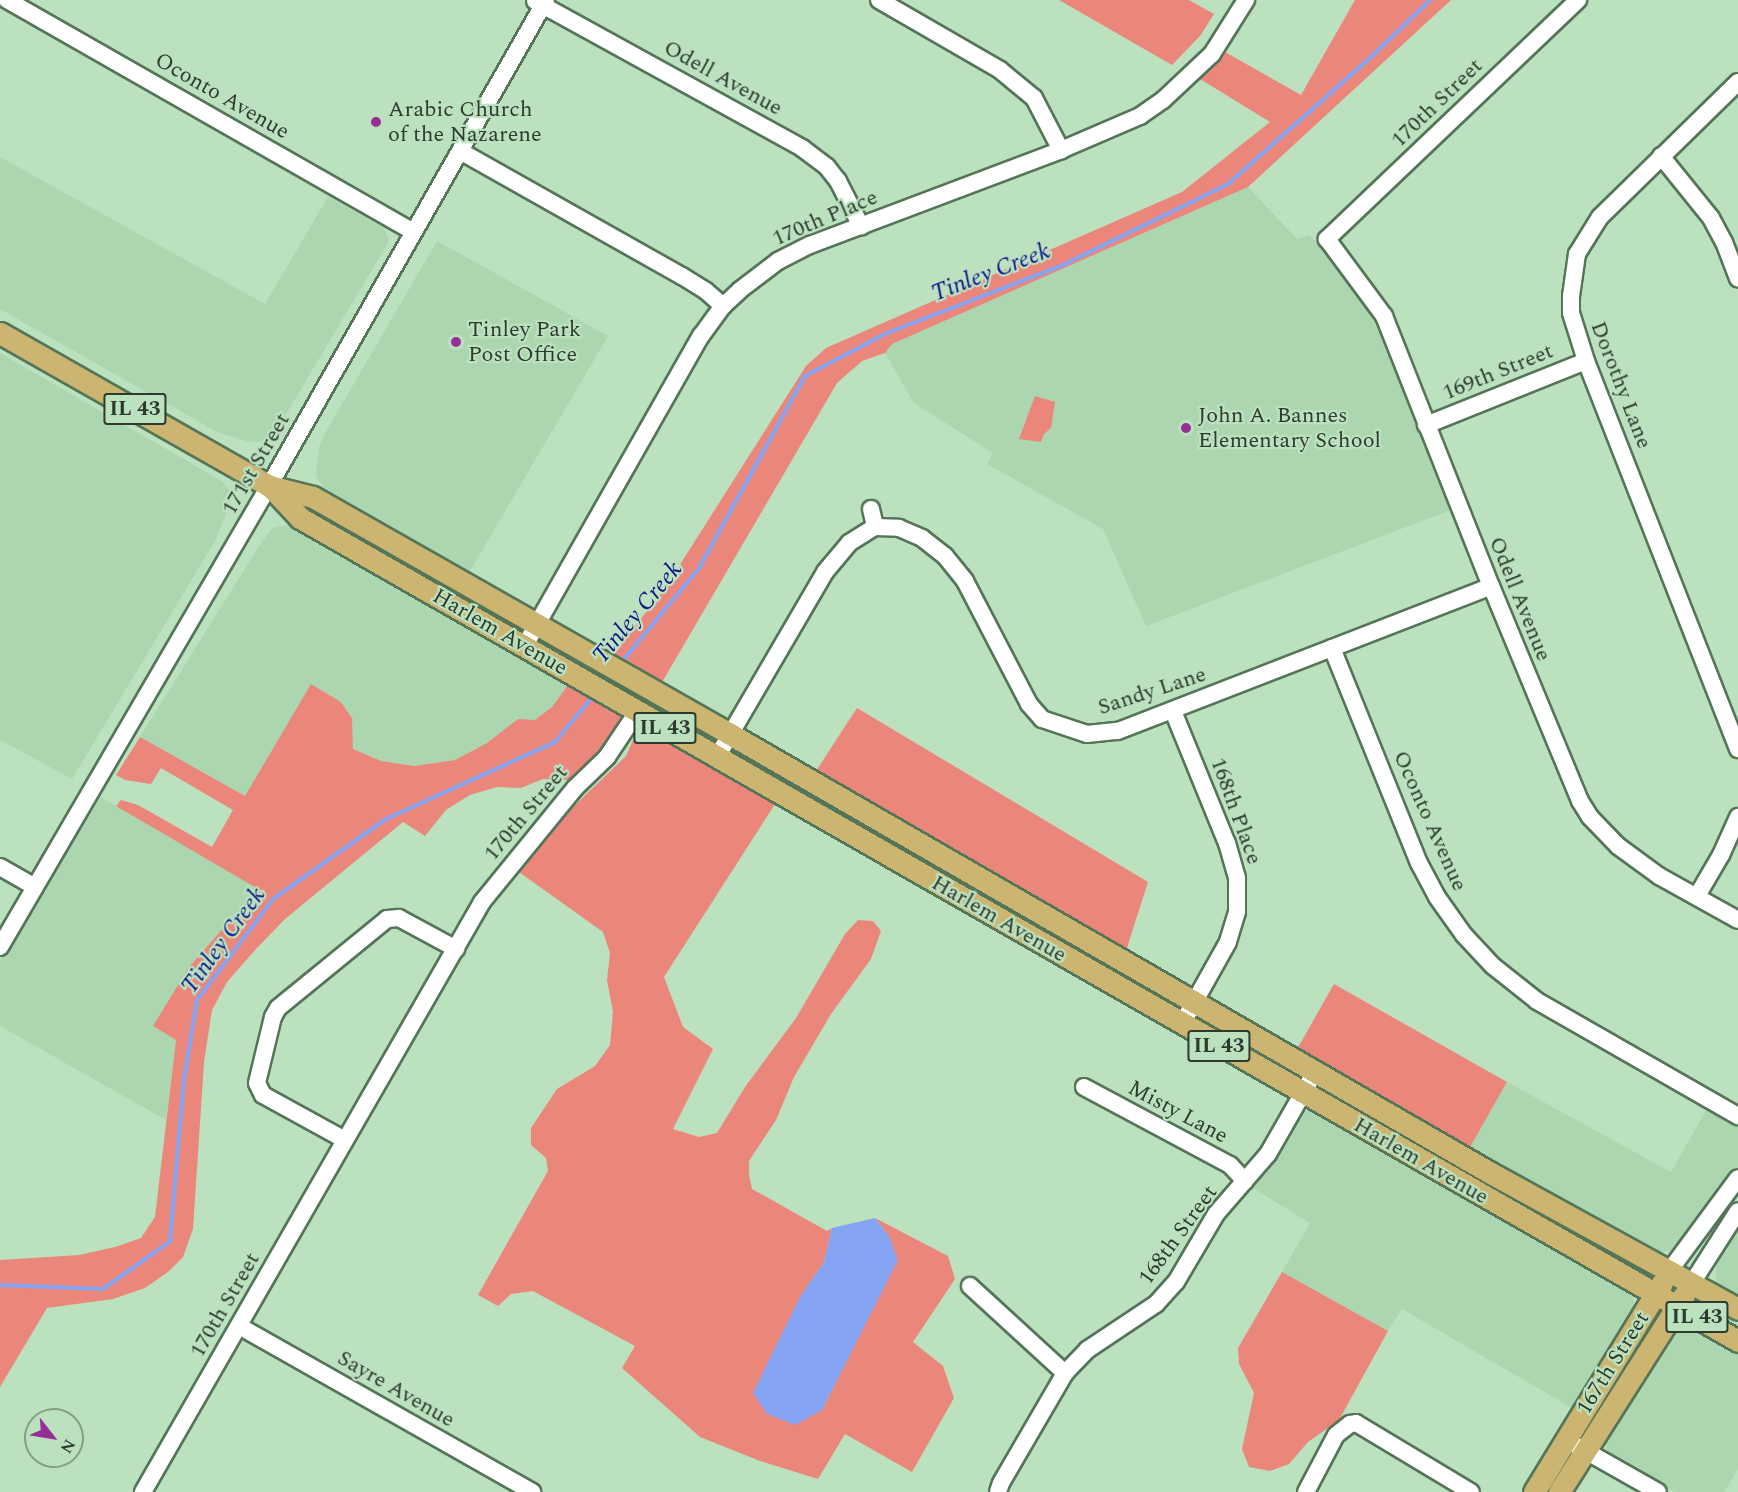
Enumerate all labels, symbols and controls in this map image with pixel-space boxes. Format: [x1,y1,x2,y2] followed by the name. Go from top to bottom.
[659,35,787,121] street label: Odell Avenue
[150,47,294,145] street label: Oconto Avenue
[1386,53,1488,153] street label: 170th Street
[388,96,542,148] place label: Arabic Church of the Nazarene
[369,115,383,129] marker: Arabic Church of the Nazarene
[769,184,881,252] street label: 170th Place
[928,237,1054,309] water label: Tinley Creek
[468,316,581,368] place label: Tinley Park Post Office
[1585,318,1657,452] street label: Dorothy Lane
[449,335,463,349] marker: Tinley Park Post Office
[1439,338,1557,406] street label: 169th Street
[102,391,168,427] road number: IL 43
[1198,402,1381,454] place label: John A. Bannes Elementary School
[216,408,296,520] street label: 171st Street
[1179,421,1193,435] marker: John A. Bannes Elementary School
[1483,533,1557,665] street label: Odell Avenue
[587,556,689,670] water label: Tinley Creek
[428,583,572,681] street label: Harlem Avenue
[1095,661,1209,721] street label: Sandy Lane
[632,710,698,746] road number: IL 43
[1387,747,1473,895] street label: Oconto Avenue
[1205,754,1267,868] street label: 168th Place
[478,760,574,866] street label: 170th Street
[927,870,1071,968] street label: Harlem Avenue
[176,882,272,1000] water label: Tinley Creek
[1186,1028,1252,1064] road number: IL 43
[1124,1075,1232,1149] street label: Misty Lane
[1349,1112,1493,1210] street label: Harlem Avenue
[1133,1180,1223,1290] street label: 168th Street
[184,1248,266,1362] street label: 170th Street
[1664,1299,1730,1335] road number: IL 43
[1571,1306,1655,1420] street label: 167th Street
[333,1345,459,1433] street label: Sayre Avenue
[24,1408,84,1468] north arrow
[54,1434,81,1458] text: N

